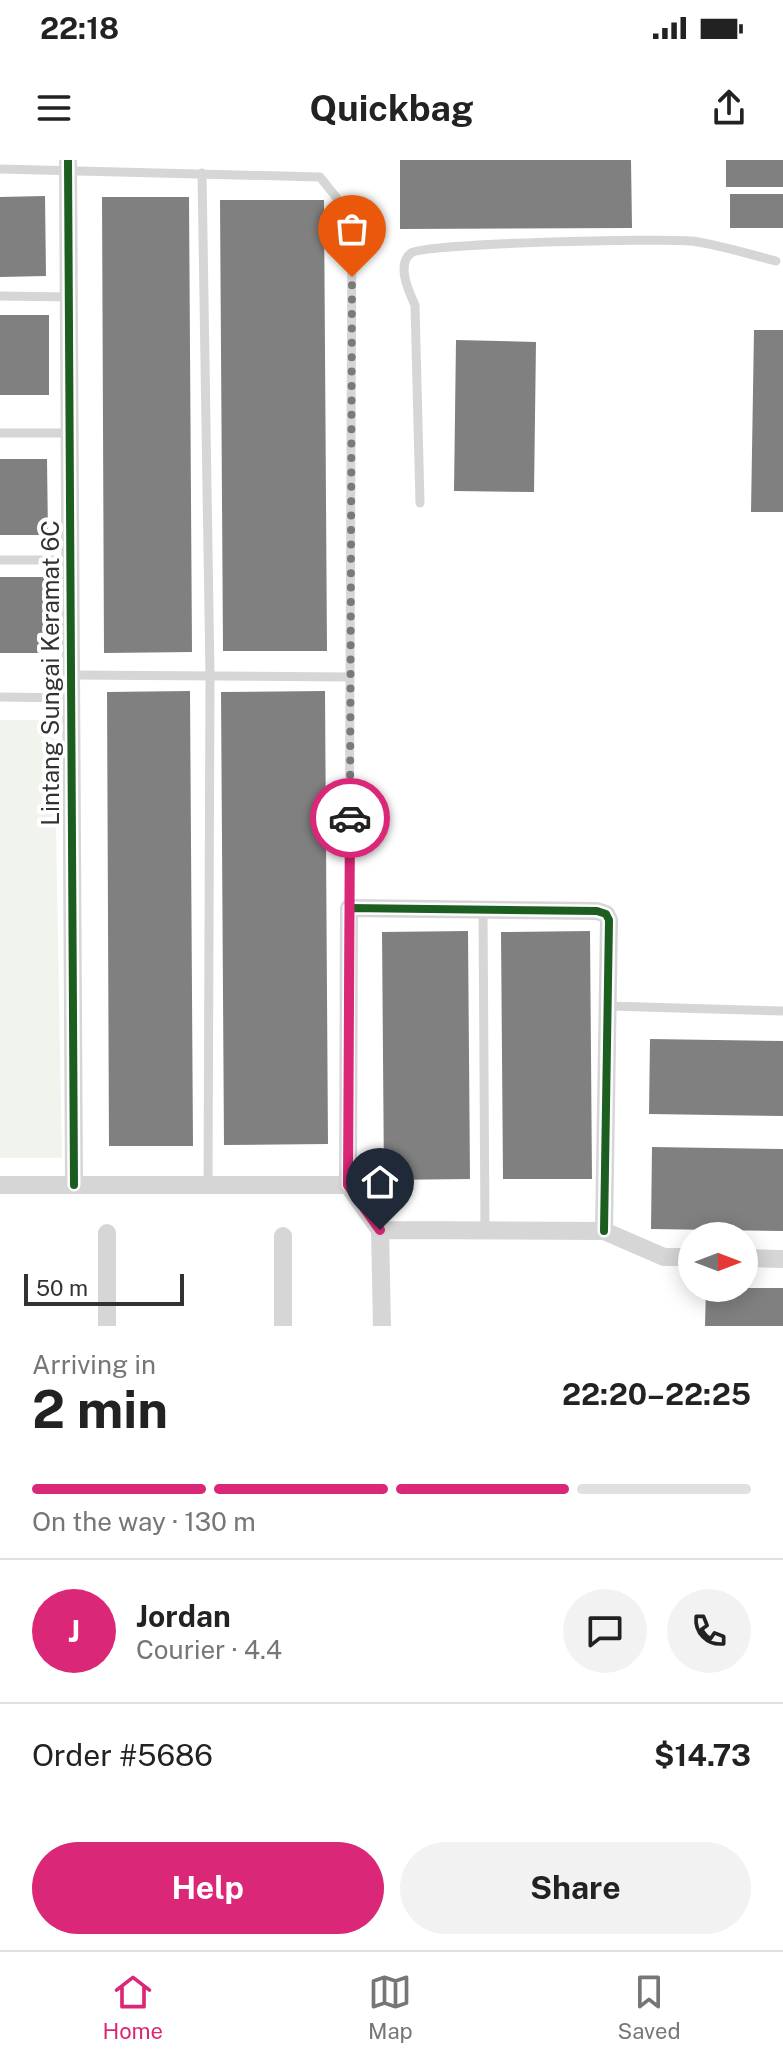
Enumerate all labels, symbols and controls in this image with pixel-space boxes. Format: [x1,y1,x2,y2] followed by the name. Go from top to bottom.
[40,10,119,46] text: 22:18
[32,86,76,130] icon: menu
[707,86,751,130] icon: share
[309,87,474,129] text: Quickbag
[318,195,386,277] pin
[330,207,374,251] icon: bag
[36,520,64,826] street label: Lintang Sungai Keramat 6C
[310,778,390,858] courier
[328,796,372,840] icon: car
[346,1148,414,1230] pin
[358,1160,402,1204] icon: home
[678,1222,758,1302] north arrow
[678,1222,758,1302] map controls
[24,1270,184,1306] scale bar
[36,1275,88,1301] text: 50 m
[32,1349,156,1380] text: Arriving in
[562,1376,751,1412] text: 22:20–22:25
[32,1379,168,1440] text: 2 min
[32,1506,256,1537] text: On the way · 130 m
[563,1589,647,1673] button: chat
[667,1589,751,1673] button: phone
[136,1598,231,1634] text: Jordan
[68,1613,80,1649] text: J
[136,1634,282,1665] text: Courier · 4.4
[32,1737,213,1773] text: Order #5686
[654,1737,751,1773] text: $14.73
[32,1842,384,1934] button: Help
[400,1842,751,1934] button: Share
[102,1970,163,2044] tab: Home
[368,1970,413,2044] tab: Map
[618,1970,681,2044] tab: Saved

